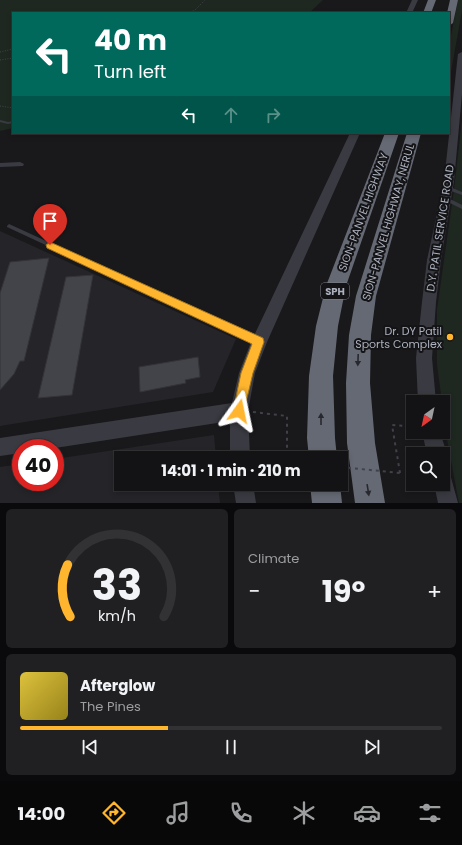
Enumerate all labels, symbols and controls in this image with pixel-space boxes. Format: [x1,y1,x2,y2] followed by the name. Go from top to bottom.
[94,21,167,60] text: 40 m
[28,28,80,80] icon: left
[94,59,166,84] text: Turn left
[178,104,200,126] icon: left
[220,104,242,126] icon: ahead
[262,104,284,126] icon: right
[358,142,418,302] street label: SION-PANVEL HIGHWAY, NERUL
[334,150,392,273] street label: SION-PANVEL HIGHWAY
[422,163,458,293] street label: D.Y. PATIL SERVICE ROAD
[33,204,67,245] pin
[39,210,61,232] icon: arrive
[321,283,349,299] road number: SPH
[355,323,443,352] place label: Dr. DY Patil Sports Complex
[445,332,455,342] marker: Dr. DY Patil Sports Complex
[355,354,362,366] one-way arrow
[218,390,260,432] position arrow
[406,395,450,439] north arrow
[406,395,450,491] map controls
[318,412,324,425] one-way arrow
[12,439,64,491] speed limit sign: 40
[406,447,450,491] button: search
[161,460,301,481] text: 14:01 · 1 min · 210 m
[365,484,371,496] one-way arrow
[248,549,299,568] text: Climate
[92,555,142,614] text: 33
[322,570,365,613] text: 19°
[248,576,260,607] text: −
[427,576,442,607] text: +
[98,605,136,625] text: km/h
[80,675,155,696] text: Afterglow
[80,697,141,716] text: The Pines
[79,736,101,758] icon: previous
[220,736,242,758] icon: pause
[361,736,383,758] icon: next
[100,799,128,827] icon: directions
[164,799,192,827] icon: music
[227,799,255,827] icon: phone
[290,799,318,827] icon: climate
[353,799,381,827] icon: car
[416,799,444,827] icon: filters
[18,801,65,826] text: 14:00

